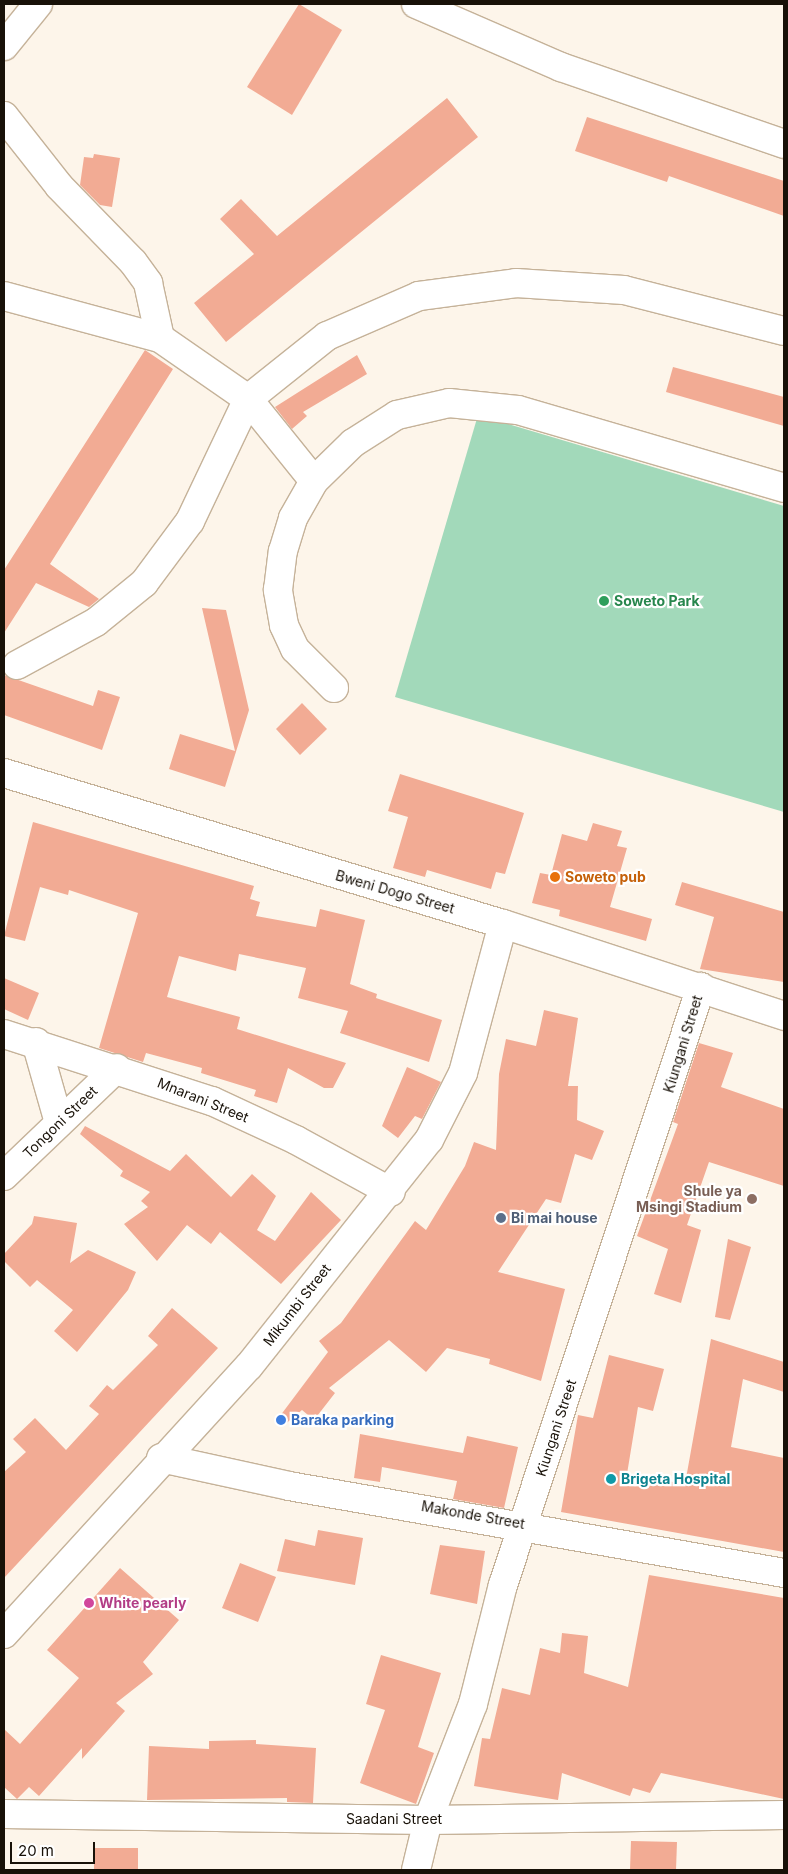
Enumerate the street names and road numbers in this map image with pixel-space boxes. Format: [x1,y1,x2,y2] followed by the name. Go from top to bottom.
[334,867,456,917] street label: Bweni Dogo Street
[660,993,706,1095] street label: Kiungani Street
[155,1074,251,1126] street label: Mnarani Street
[19,1082,101,1162] street label: Tongoni Street
[260,1261,334,1349] street label: Mikumbi Street
[532,1377,580,1479] street label: Kiungani Street
[420,1498,526,1532] street label: Makonde Street
[346,1811,442,1827] street label: Saadani Street

